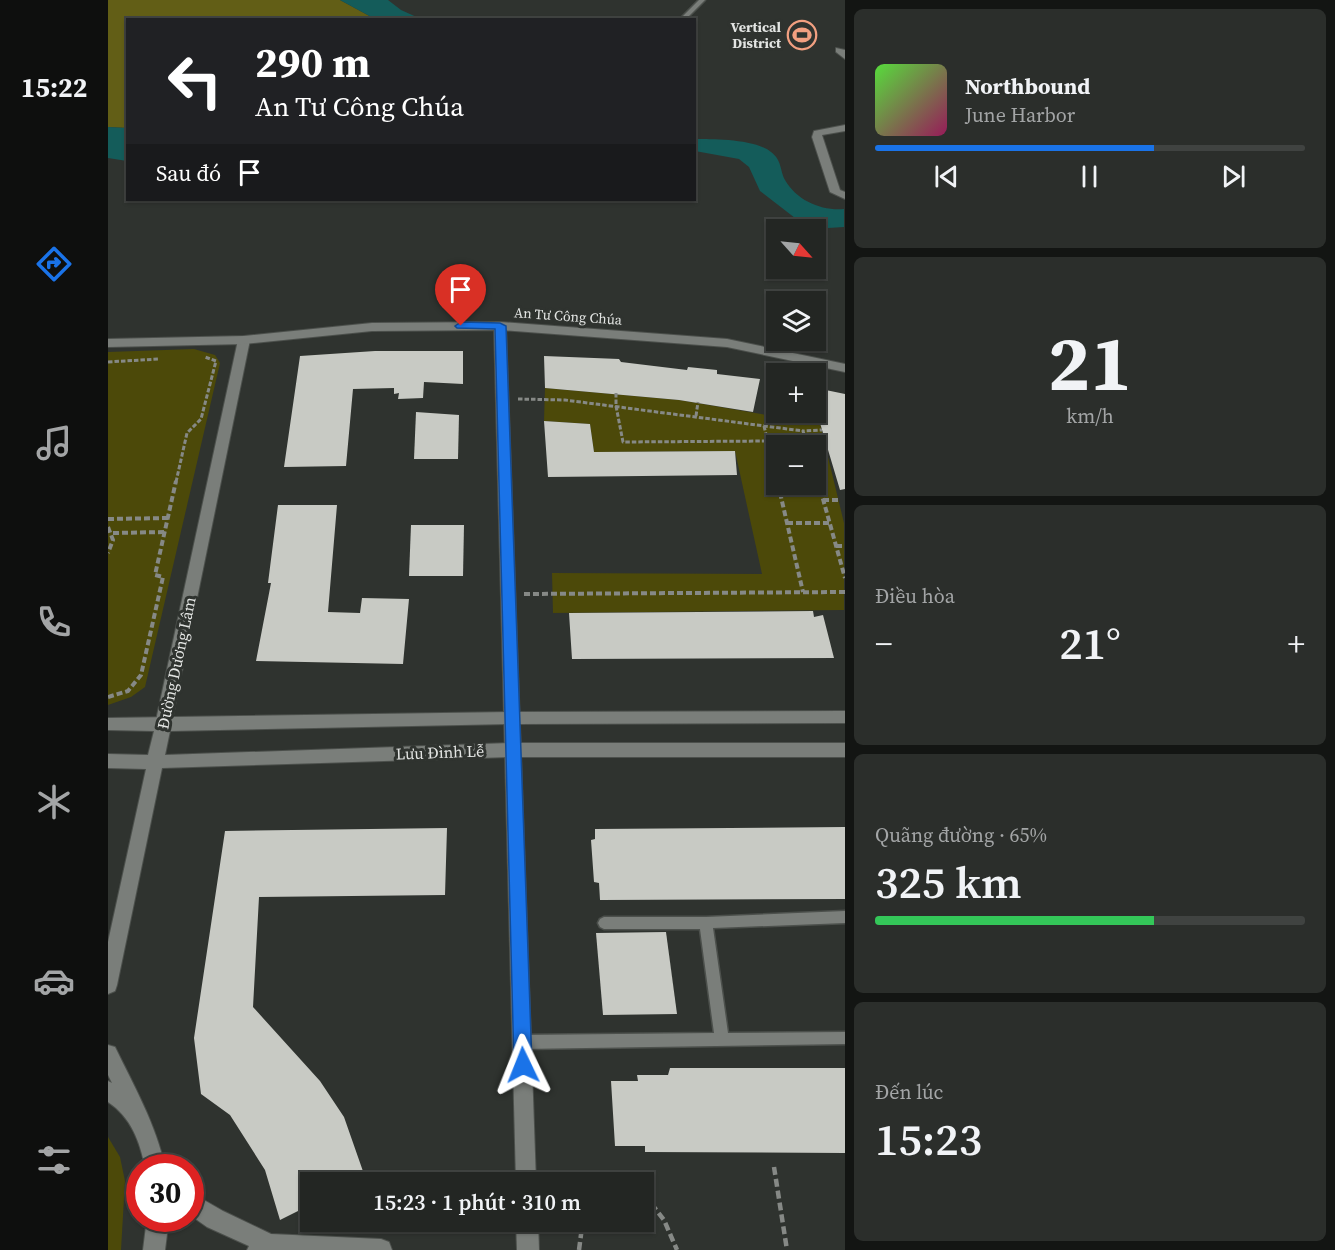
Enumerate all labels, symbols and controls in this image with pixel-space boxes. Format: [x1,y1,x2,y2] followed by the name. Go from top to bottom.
[731,17,782,53] place label: Vertical District
[786,19,818,51] sports icon: Vertical District
[255,33,370,91] text: 290 m
[156,42,234,120] icon: left
[21,69,87,106] text: 15:22
[965,71,1090,101] text: Northbound
[255,88,464,125] text: An Tư Công Chúa
[965,101,1075,129] text: June Harbor
[233,156,266,189] icon: arrive
[156,158,221,188] text: Sau đó
[930,160,963,193] icon: previous
[1073,160,1106,193] icon: pause
[1217,160,1250,193] icon: next
[766,219,826,279] north arrow
[766,219,826,495] map controls
[33,243,75,285] icon: directions
[435,264,486,326] pin
[444,273,477,306] icon: arrive
[766,291,826,351] button: layers
[513,302,624,330] street label: An Tư Công Chúa
[1048,309,1132,416] text: 21
[766,363,826,423] button: +
[1066,402,1114,430] text: km/h
[33,422,75,464] icon: music
[766,435,826,495] button: −
[875,582,955,610] text: Điều hòa
[151,595,201,731] street label: Đường Dương Lâm
[33,601,75,643] icon: phone
[1059,612,1121,674] text: 21°
[875,621,893,666] text: −
[1288,621,1305,666] text: +
[395,739,485,765] street label: Lưu Đình Lễ
[33,781,75,823] icon: climate
[875,821,1047,849] text: Quãng đường · 65%
[875,851,1022,913] text: 325 km
[33,960,75,1002] icon: car
[491,1033,555,1097] position arrow
[875,1078,943,1106] text: Đến lúc
[875,1108,982,1170] text: 15:23
[33,1139,75,1181] icon: filters
[126,1154,204,1232] speed limit sign: 30
[373,1187,581,1217] text: 15:23 · 1 phút · 310 m

